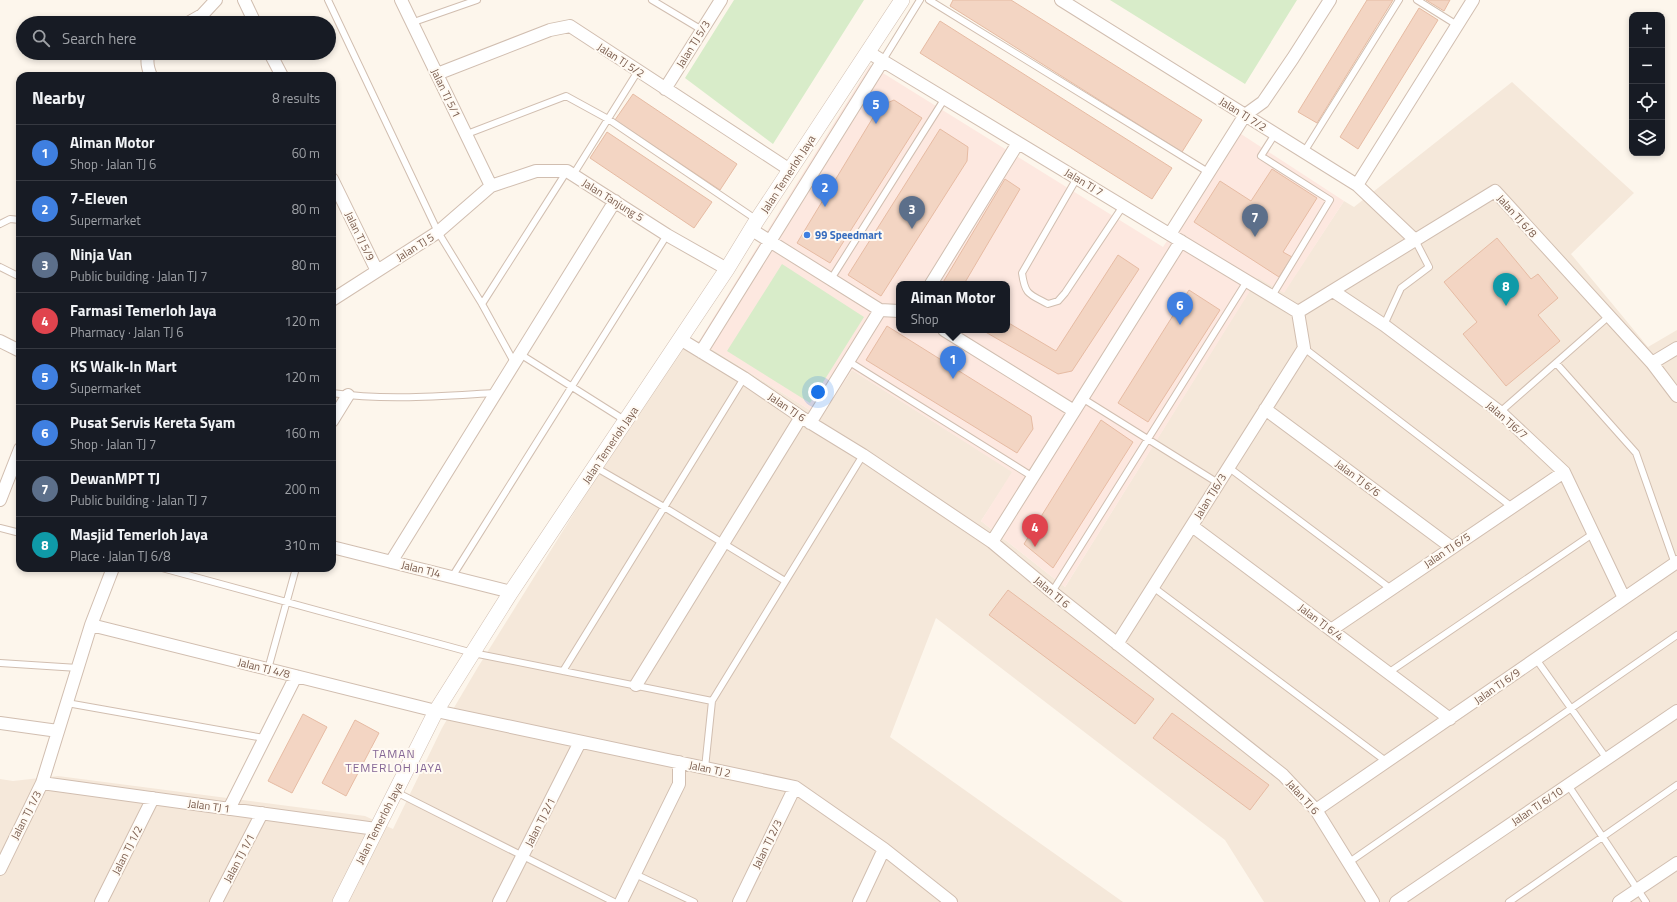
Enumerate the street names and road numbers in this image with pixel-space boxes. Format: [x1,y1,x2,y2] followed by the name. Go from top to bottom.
[672,17,714,71] street label: Jalan TJ 5/3
[594,39,648,81] street label: Jalan TJ 5/2
[427,66,465,120] street label: Jalan TJ 5/1
[1216,93,1270,135] street label: Jalan TJ 7/2
[757,131,819,216] street label: Jalan Temerloh Jaya
[1062,164,1106,200] street label: Jalan TJ 7
[579,175,647,225] street label: Jalan Tanjung 5
[1493,191,1541,241] street label: Jalan TJ 6/8
[341,209,379,263] street label: Jalan TJ 5/9
[393,229,437,265] street label: Jalan TJ 5
[765,389,809,425] street label: Jalan TJ 6
[1483,397,1531,443] street label: Jalan TJ6/7
[578,403,642,487] street label: Jalan Temerloh Jaya
[1332,456,1384,500] street label: Jalan TJ 6/6
[1190,470,1230,522] street label: Jalan TJ6/3
[1421,529,1473,571] street label: Jalan TJ 6/5
[400,556,442,582] street label: Jalan TJ4
[1031,572,1073,612] street label: Jalan TJ 6
[1295,600,1347,644] street label: Jalan TJ 6/4
[236,654,292,682] street label: Jalan TJ 4/8
[1471,664,1523,708] street label: Jalan TJ 6/9
[688,757,732,781] street label: Jalan TJ 2
[1283,776,1323,818] street label: Jalan TJ 6
[351,779,407,867] street label: Jalan Temerloh Jaya
[1508,783,1566,829] street label: Jalan TJ 6/10
[7,788,45,842] street label: Jalan TJ 1/3
[187,795,231,817] street label: Jalan TJ 1
[521,795,559,849] street label: Jalan TJ 2/1
[748,817,786,871] street label: Jalan TJ 2/3
[108,823,146,877] street label: Jalan TJ 1/2
[219,831,259,885] street label: Jalan TJ 1/1

